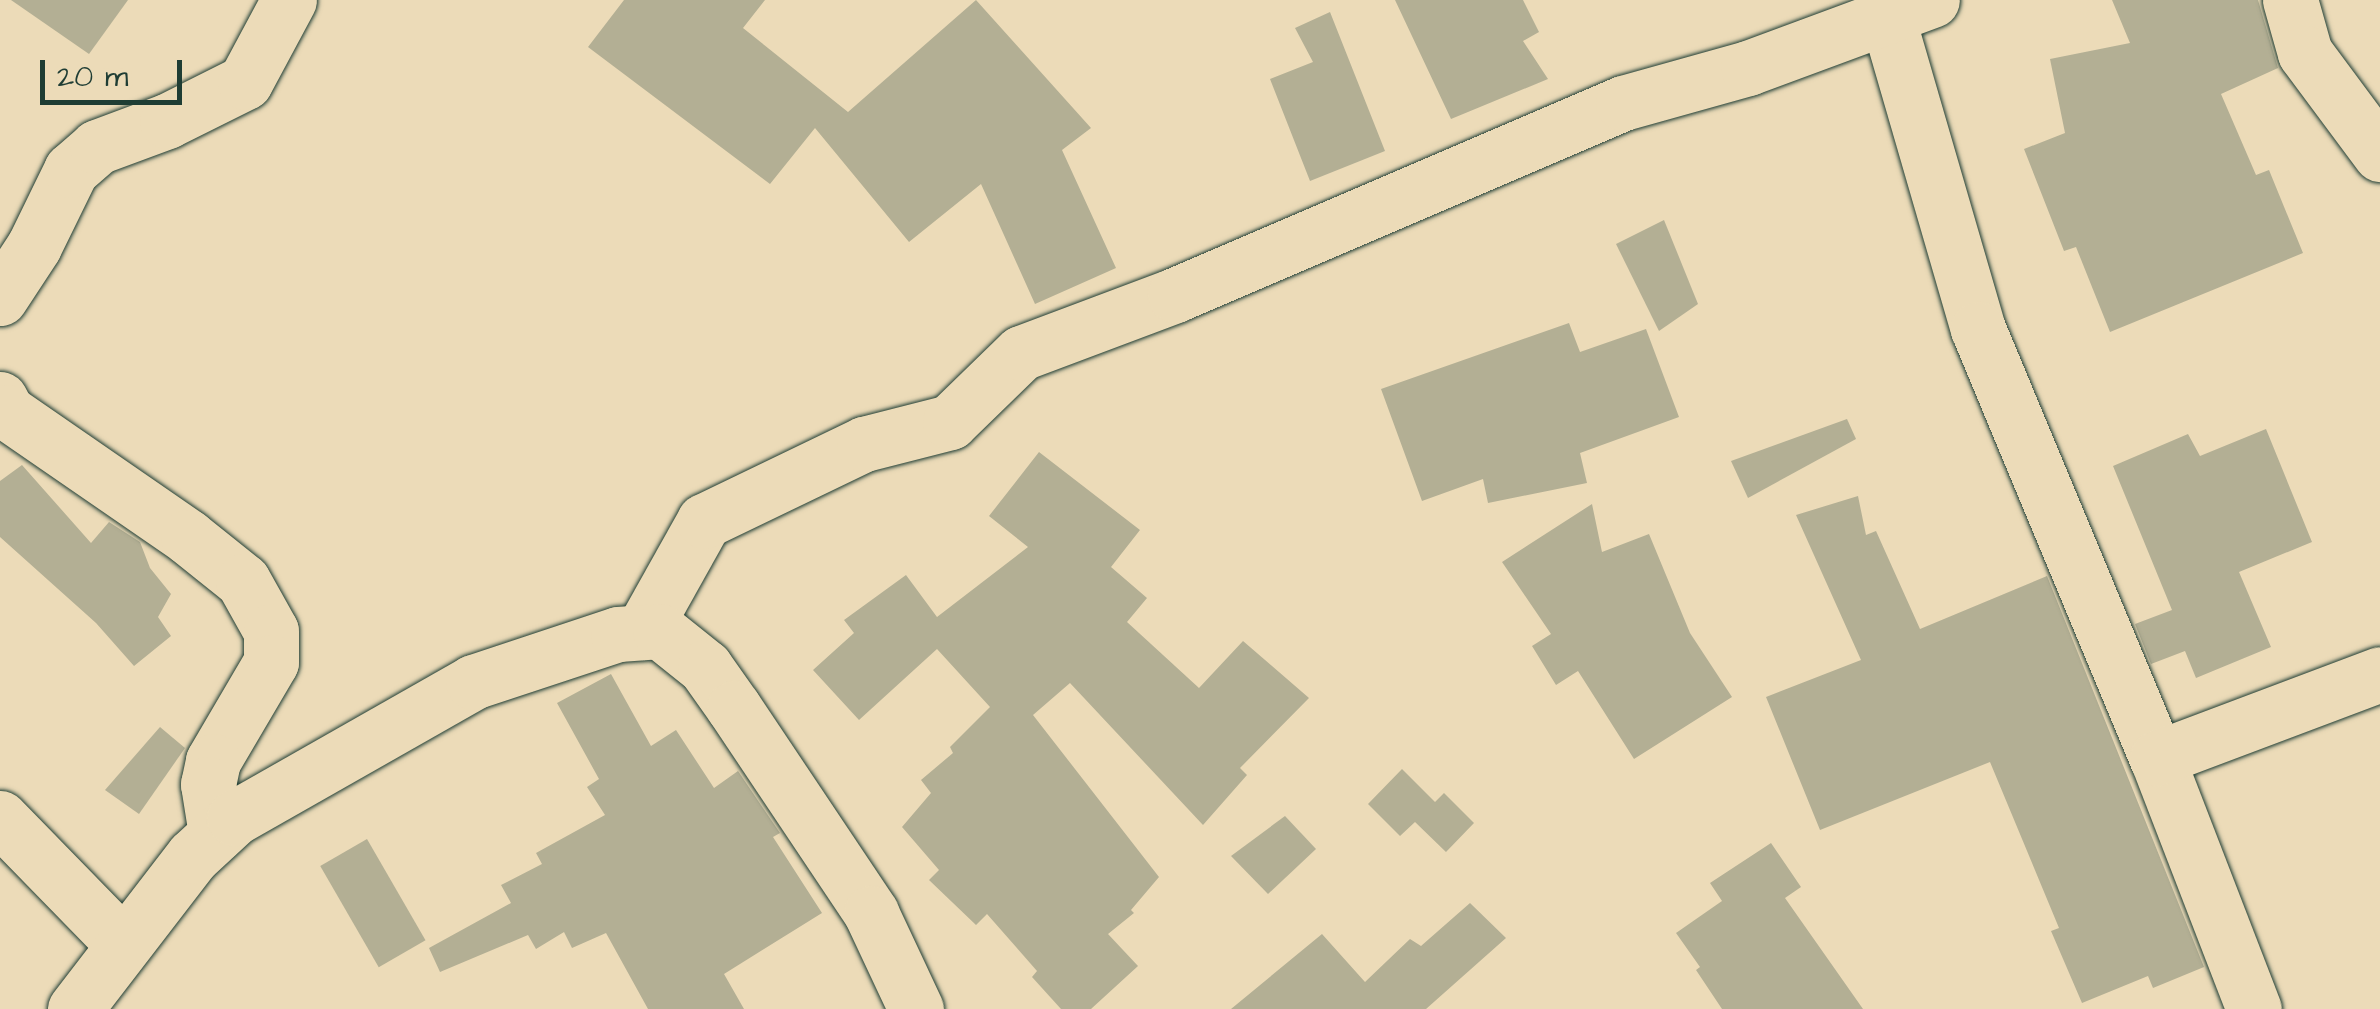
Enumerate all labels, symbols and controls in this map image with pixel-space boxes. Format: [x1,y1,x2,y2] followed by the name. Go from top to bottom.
[45,40,188,102] scale bar
[57,56,128,98] text: 20 m

